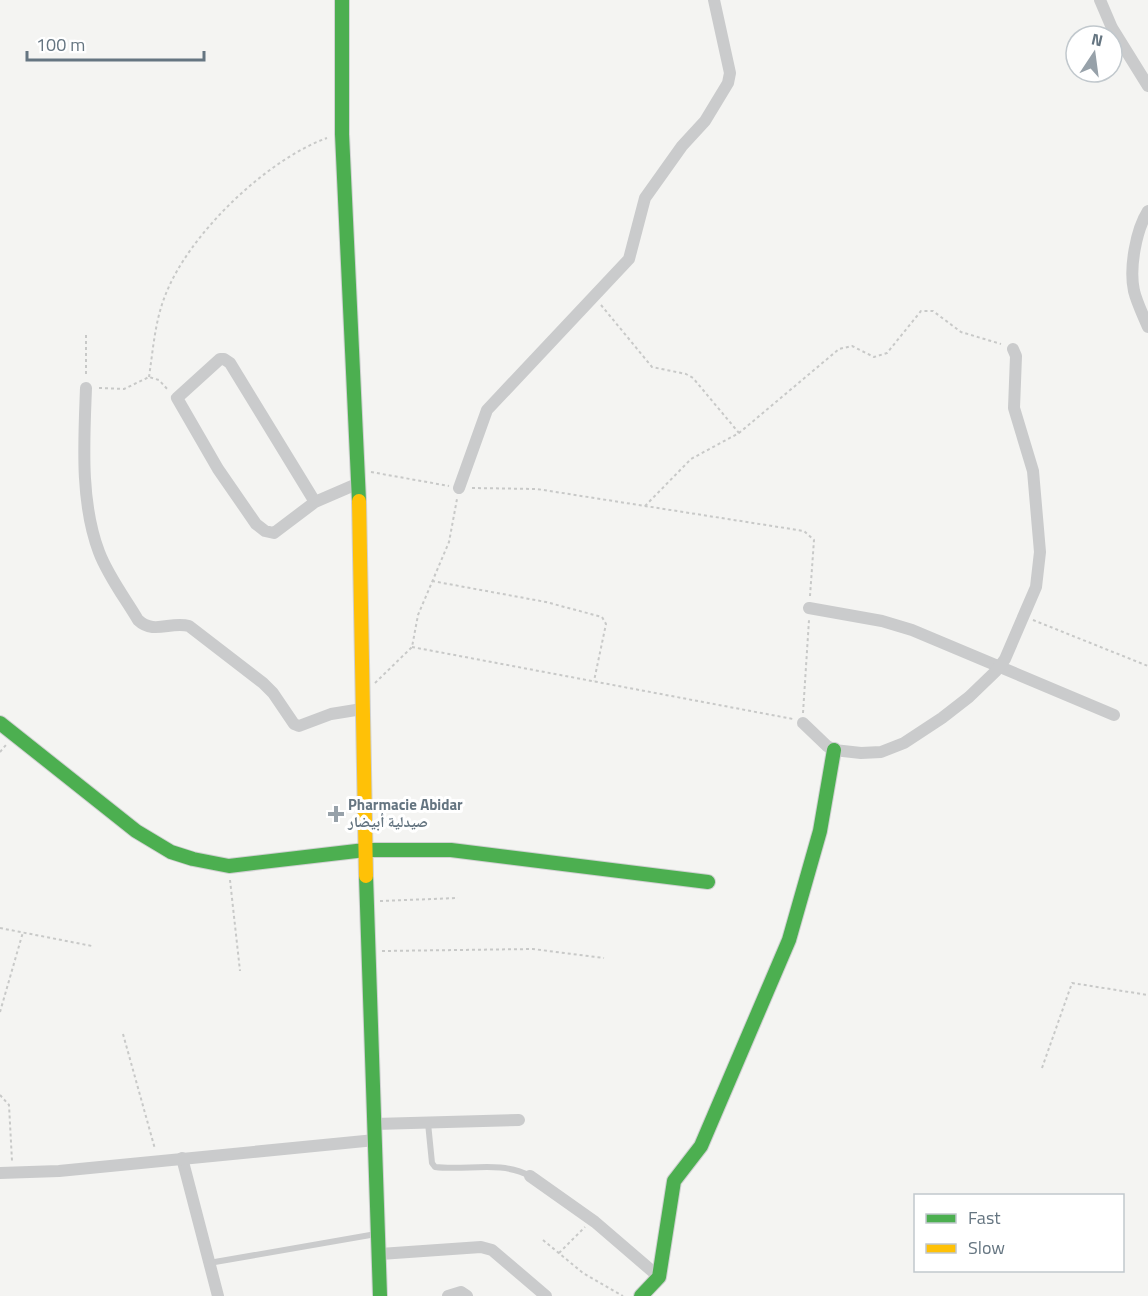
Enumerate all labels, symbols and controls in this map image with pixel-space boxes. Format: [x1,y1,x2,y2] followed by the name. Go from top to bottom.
[27,24,204,62] scale bar
[1064,24,1124,84] north arrow
[1089,26,1105,52] text: N
[36,31,85,58] text: 100 m
[347,793,463,833] place label: Pharmacie Abidar صيدلية أبيضار
[329,807,343,821] marker: Pharmacie Abidar صيدلية أبيضار
[914,1194,1124,1272] legend
[968,1204,1001,1231] text: Fast
[968,1234,1005,1261] text: Slow

